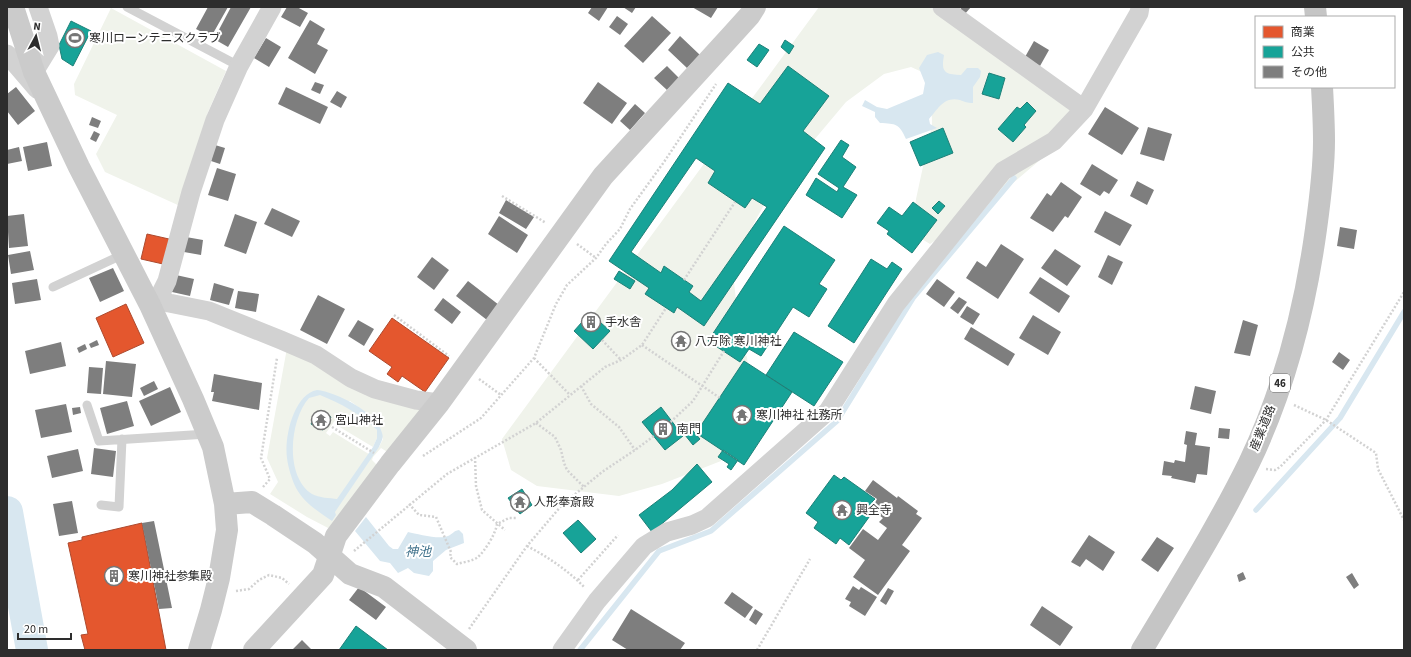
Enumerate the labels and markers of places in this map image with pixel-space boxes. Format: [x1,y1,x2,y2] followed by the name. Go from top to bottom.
[64,27,86,49] sports icon: 寒川ローンテニスクラブ
[89,30,220,47] place label: 寒川ローンテニスクラブ
[580,311,602,333] building icon: 手水舎
[605,314,641,331] place label: 手水舎
[670,330,692,352] temple icon: 八方除 寒川神社
[695,333,781,350] place label: 八方除 寒川神社
[731,404,753,426] temple icon: 寒川神社 社務所
[756,407,842,424] place label: 寒川神社 社務所
[310,409,332,431] temple icon: 宮山神社
[335,412,383,429] place label: 宮山神社
[652,418,674,440] building icon: 南門
[677,421,701,438] place label: 南門
[509,491,531,513] temple icon: 人形奉斎殿
[534,494,594,511] place label: 人形奉斎殿
[831,499,853,521] temple icon: 興全寺
[856,502,892,519] place label: 興全寺
[103,565,125,587] building icon: 寒川神社参集殿
[128,568,212,585] place label: 寒川神社参集殿

